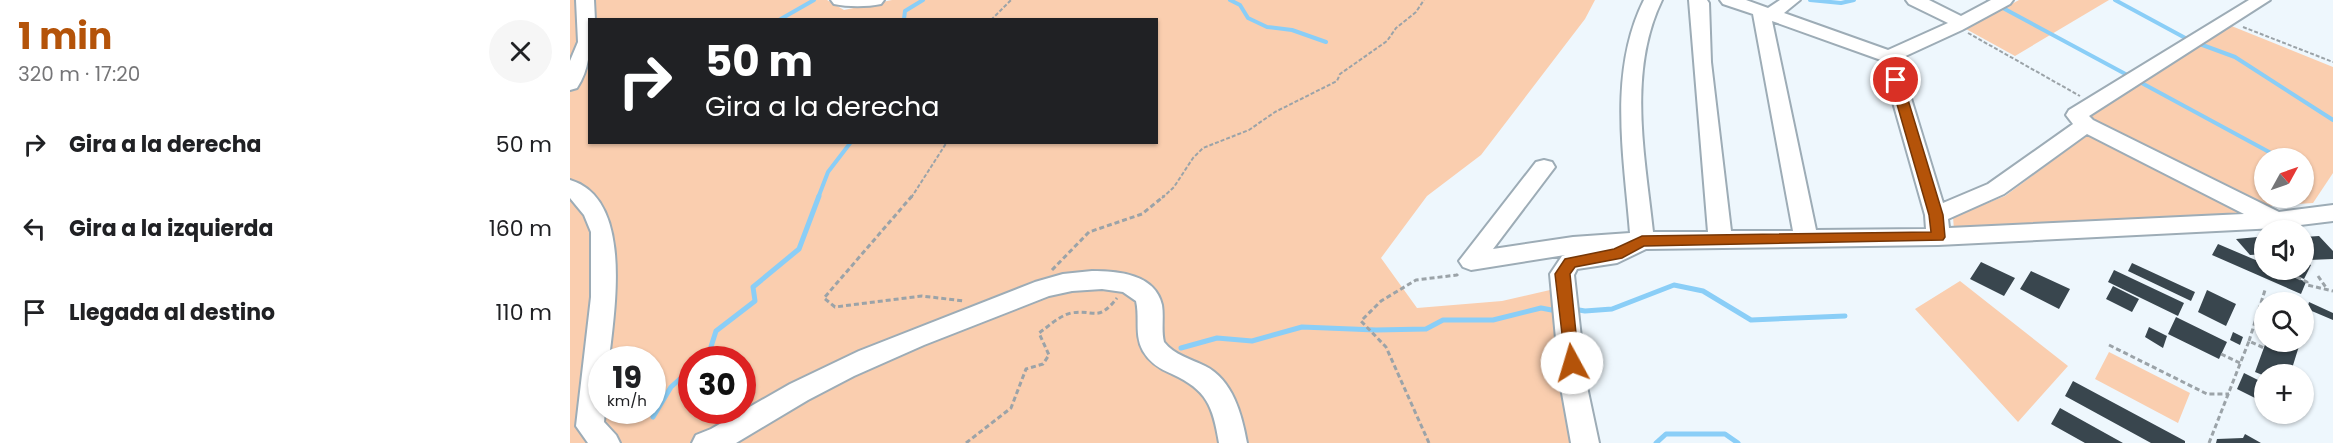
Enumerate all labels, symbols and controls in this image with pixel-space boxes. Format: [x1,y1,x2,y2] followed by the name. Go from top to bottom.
[18,11,112,62] text: 1 min
[489,20,552,83] button: close
[705,32,813,91] text: 50 m
[606,42,684,120] icon: right
[1870,54,1921,105] pin
[18,60,140,88] text: 320 m · 17:20
[1879,63,1912,96] icon: arrive
[705,88,939,125] text: Gira a la derecha
[18,128,51,161] icon: right
[69,129,262,160] text: Gira a la derecha
[496,129,552,160] text: 50 m
[2254,148,2314,208] north arrow
[2254,148,2314,424] map controls
[18,212,51,245] icon: left
[69,213,273,244] text: Gira a la izquierda
[489,213,552,244] text: 160 m
[2254,220,2314,280] button: sound
[2254,292,2314,352] button: search
[18,296,51,329] icon: arrive
[69,297,275,328] text: Llegada al destino
[496,297,552,328] text: 110 m
[1540,331,1604,395] position arrow
[678,346,756,424] speed limit sign: 30
[612,356,642,399] text: 19
[2254,364,2314,424] button: +
[607,390,647,411] text: km/h

